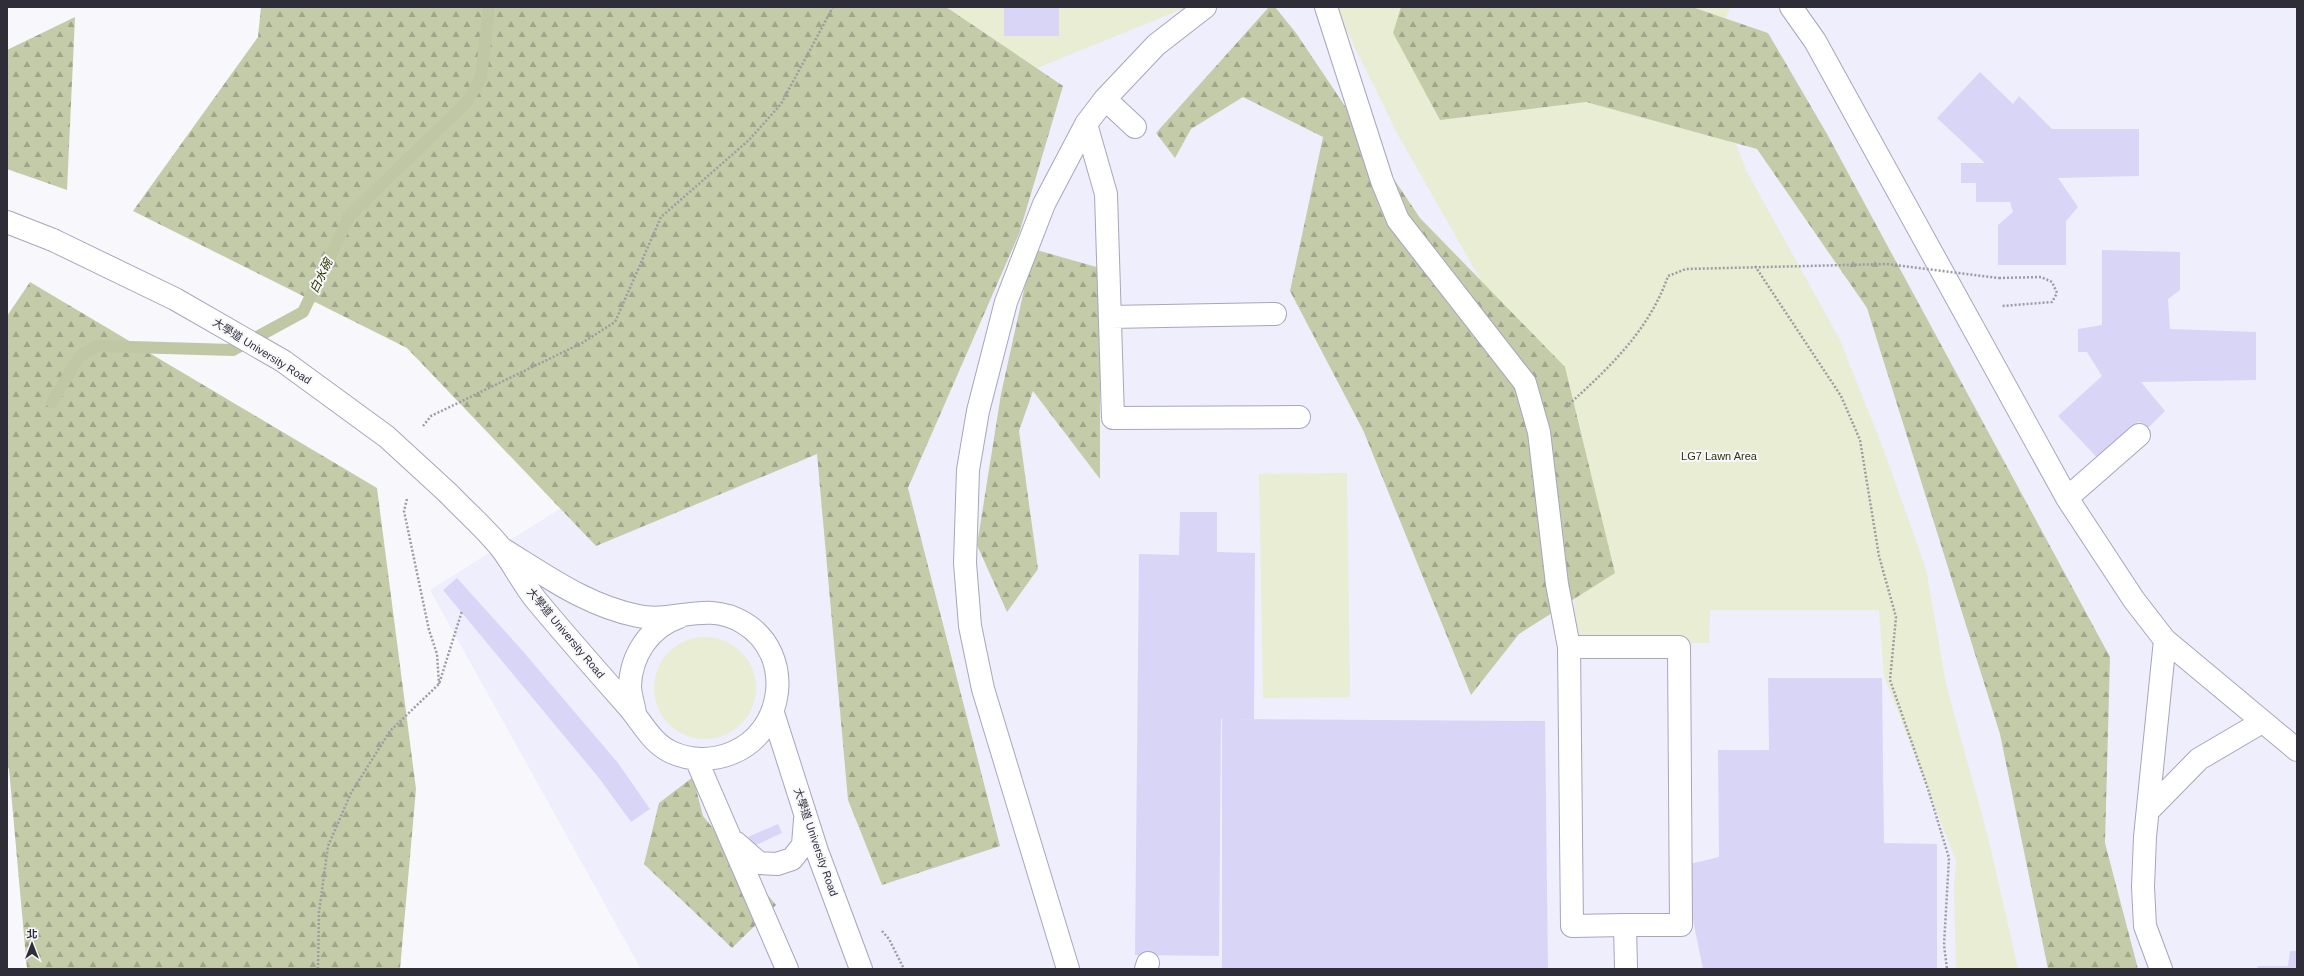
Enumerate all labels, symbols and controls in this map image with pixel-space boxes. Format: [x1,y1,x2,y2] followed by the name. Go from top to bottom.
[307,255,336,295] water label: 白水碗
[211,316,313,386] street label: 大學道 University Road
[1681,450,1758,462] park label: LG7 Lawn Area
[525,586,607,680] street label: 大學道 University Road
[792,786,840,898] street label: 大學道 University Road
[12,924,52,964] north arrow
[27,928,38,940] text: 北

